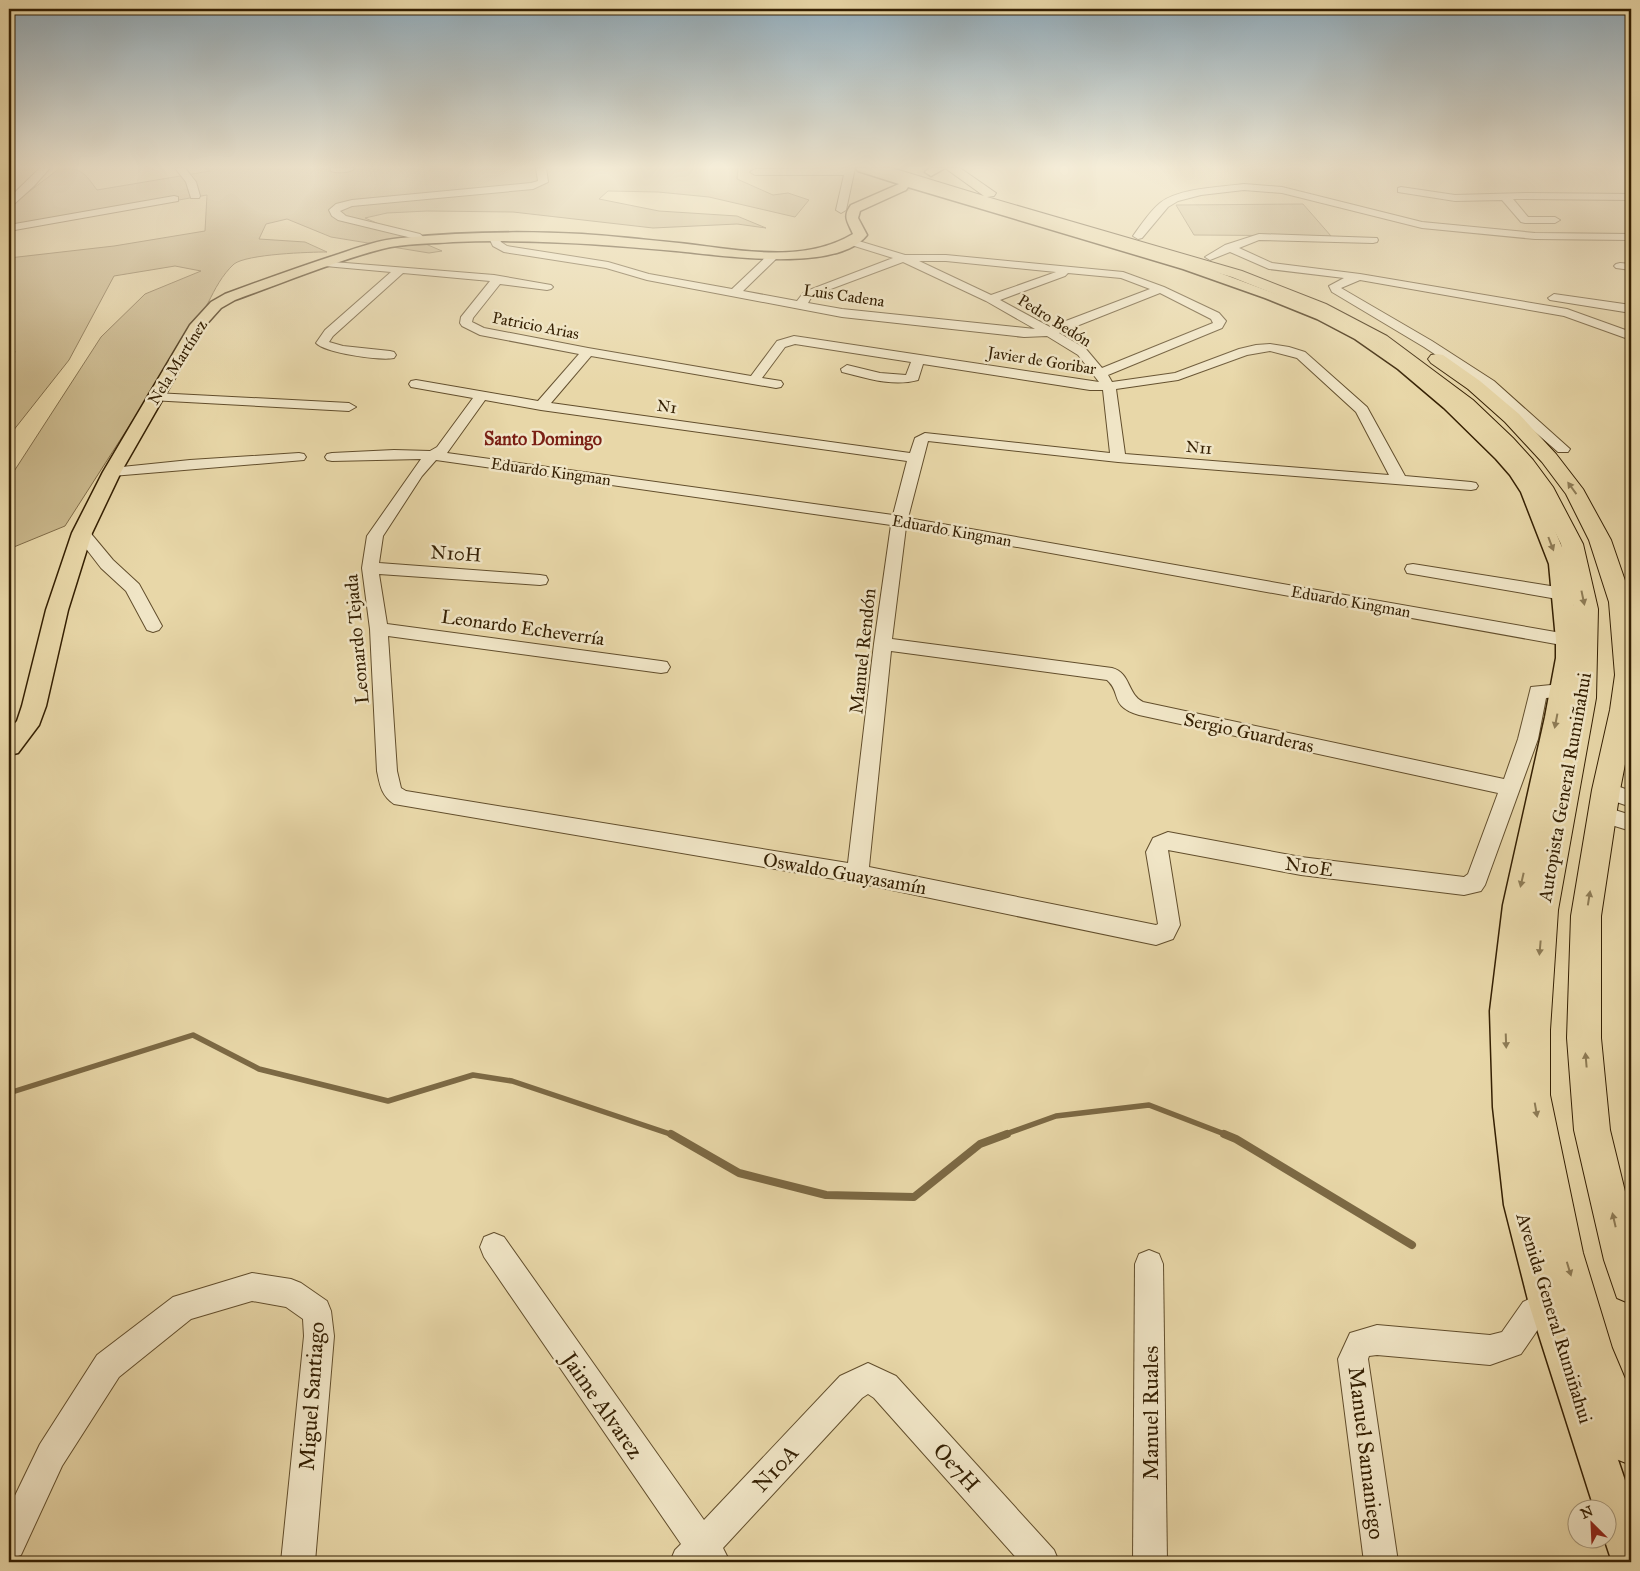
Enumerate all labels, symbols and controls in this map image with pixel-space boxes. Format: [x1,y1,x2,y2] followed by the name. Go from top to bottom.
[802,280,886,311] street label: Luis Cadena
[1014,290,1095,351] street label: Pedro Bedón
[491,308,581,343] street label: Patricio Arias
[144,316,211,408] street label: Nela Martínez
[984,342,1098,379] street label: Javier de Goribar
[656,396,678,417] street label: N1
[484,428,602,451] district label: Santo Domingo
[1185,437,1213,458] street label: N11
[490,454,613,490] street label: Eduardo Kingman
[1567,481,1577,495] one-way arrow
[890,511,1014,551] street label: Eduardo Kingman
[1548,536,1556,551] one-way arrow
[430,540,482,567] street label: N10H
[339,572,374,705] street label: Leonardo Tejada
[1289,582,1413,622] street label: Eduardo Kingman
[844,587,881,715] street label: Manuel Rendón
[1580,590,1588,606] one-way arrow
[440,605,607,650] street label: Leonardo Echeverría
[1533,671,1596,905] street label: Autopista General Rumiñahui
[1182,707,1316,758] street label: Sergio Guarderas
[1552,713,1560,728] one-way arrow
[762,848,928,899] street label: Oswaldo Guayasamín
[1283,852,1335,881] street label: N10E
[1518,872,1526,887] one-way arrow
[1585,890,1593,906] one-way arrow
[1535,941,1543,957] one-way arrow
[1502,1033,1510,1049] one-way arrow
[1582,1052,1590,1068] one-way arrow
[1533,1103,1541,1119] one-way arrow
[1511,1209,1598,1426] street label: Avenida General Rumiñahui
[1610,1213,1618,1228] one-way arrow
[1565,1262,1573,1277] one-way arrow
[293,1321,330,1471] street label: Miguel Santiago
[555,1345,649,1464] street label: Jaime Alvarez
[1137,1346,1164,1480] street label: Manuel Ruales
[1343,1365,1390,1541] street label: Manuel Samaniego
[928,1437,986,1497] street label: Oe7H
[747,1439,804,1498] street label: N10A
[1568,1498,1618,1548] north arrow
[1578,1502,1596,1523] text: N

